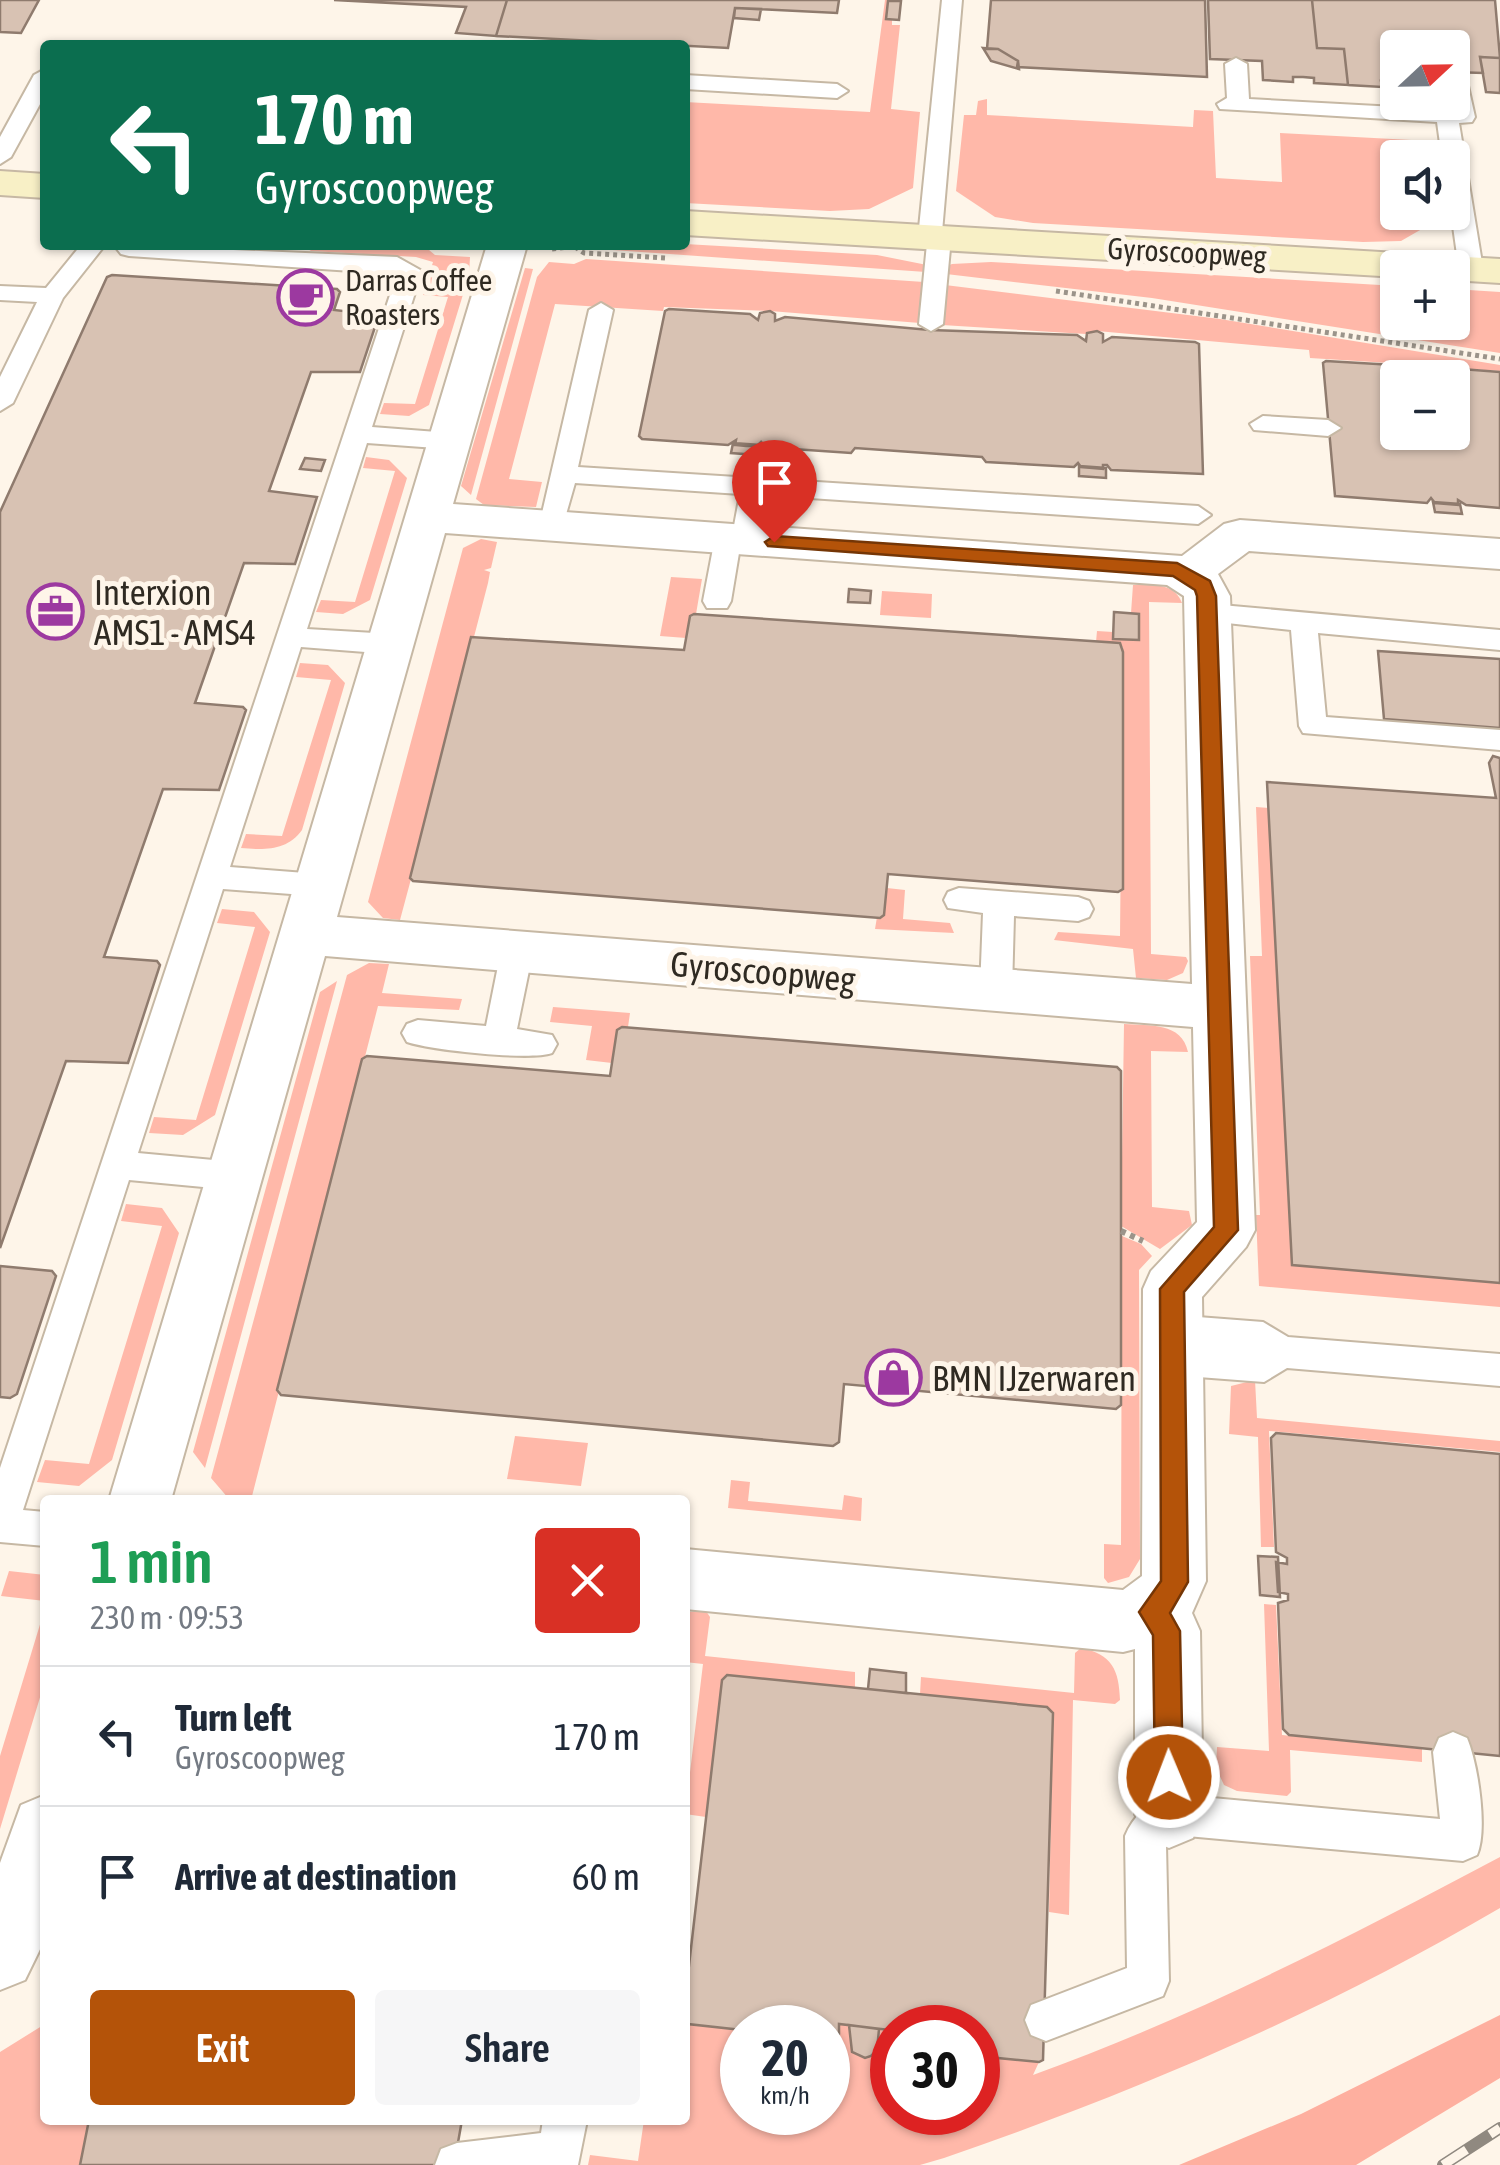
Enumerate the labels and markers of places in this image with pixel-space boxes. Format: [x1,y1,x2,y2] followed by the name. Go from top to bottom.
[345,263,492,331] place label: Darras Coffee Roasters
[276,267,336,327] cafe icon: Darras Coffee Roasters
[732,440,817,543] pin
[94,572,256,652] place label: Interxion AMS1 - AMS4
[25,582,85,642] office icon: Interxion AMS1 - AMS4
[863,1348,923,1408] shop icon: BMN IJzerwaren
[932,1358,1136,1398] place label: BMN IJzerwaren

